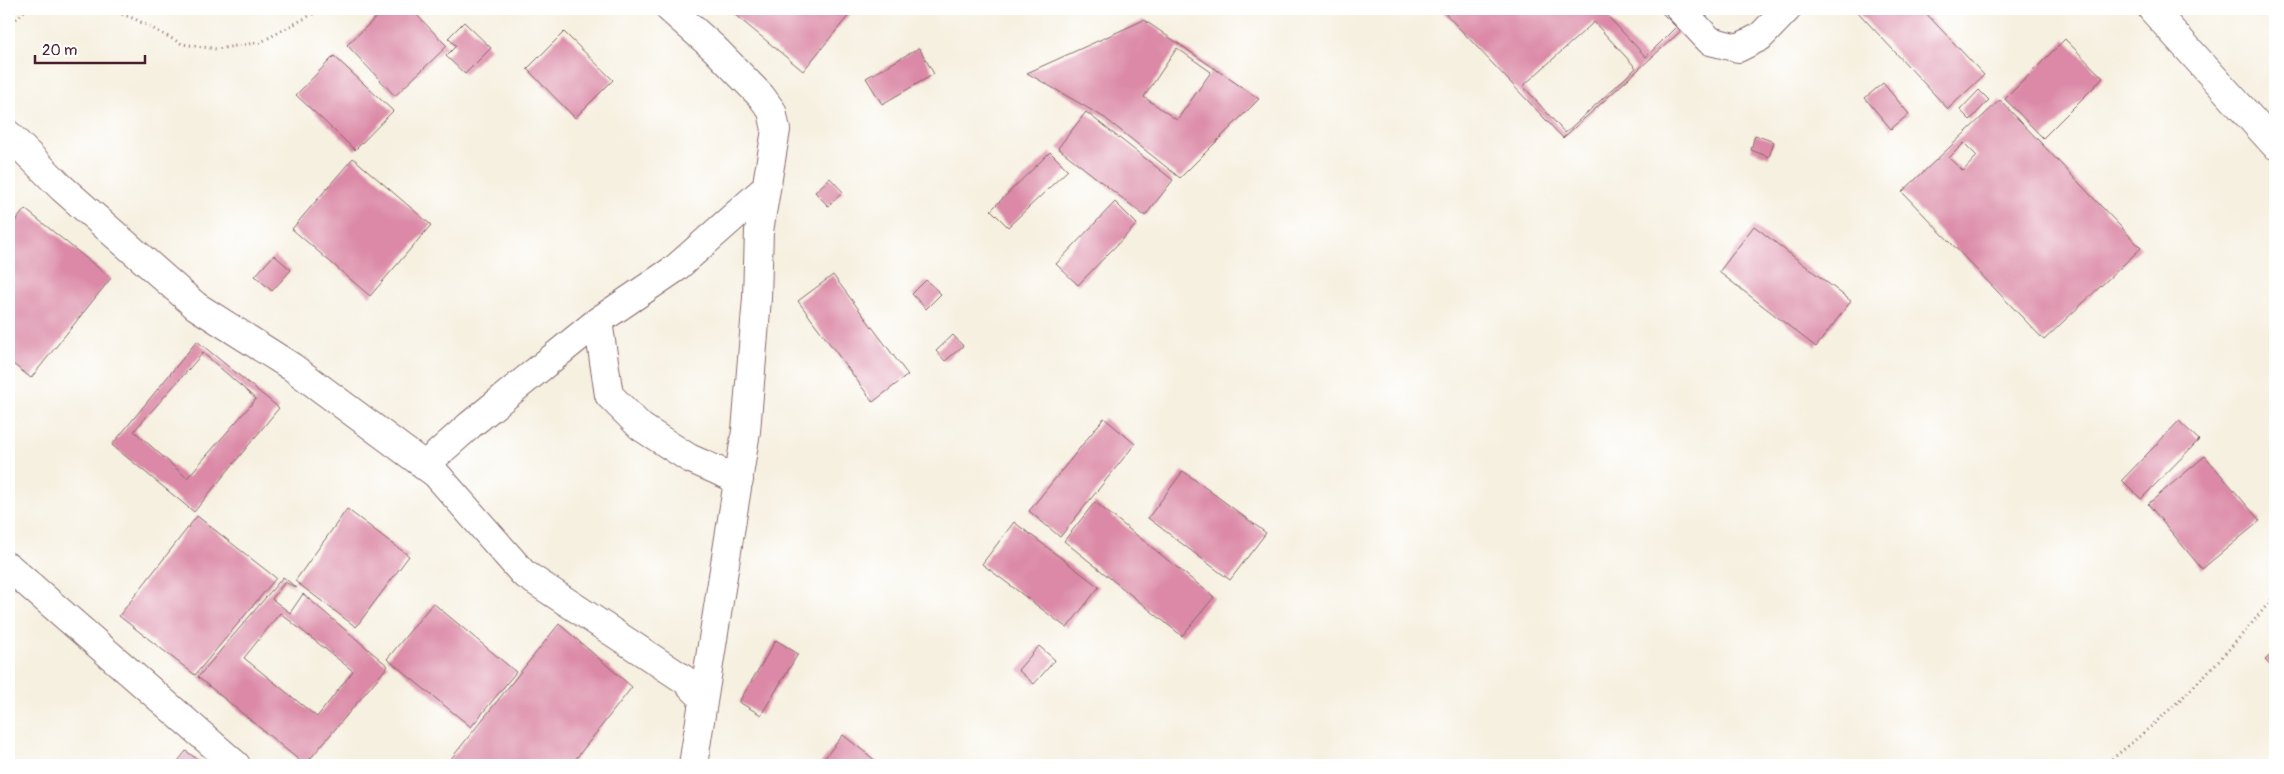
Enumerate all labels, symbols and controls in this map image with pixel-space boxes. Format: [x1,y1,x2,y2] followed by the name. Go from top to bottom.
[35,32,145,64] scale bar
[42,41,77,60] text: 20 m

